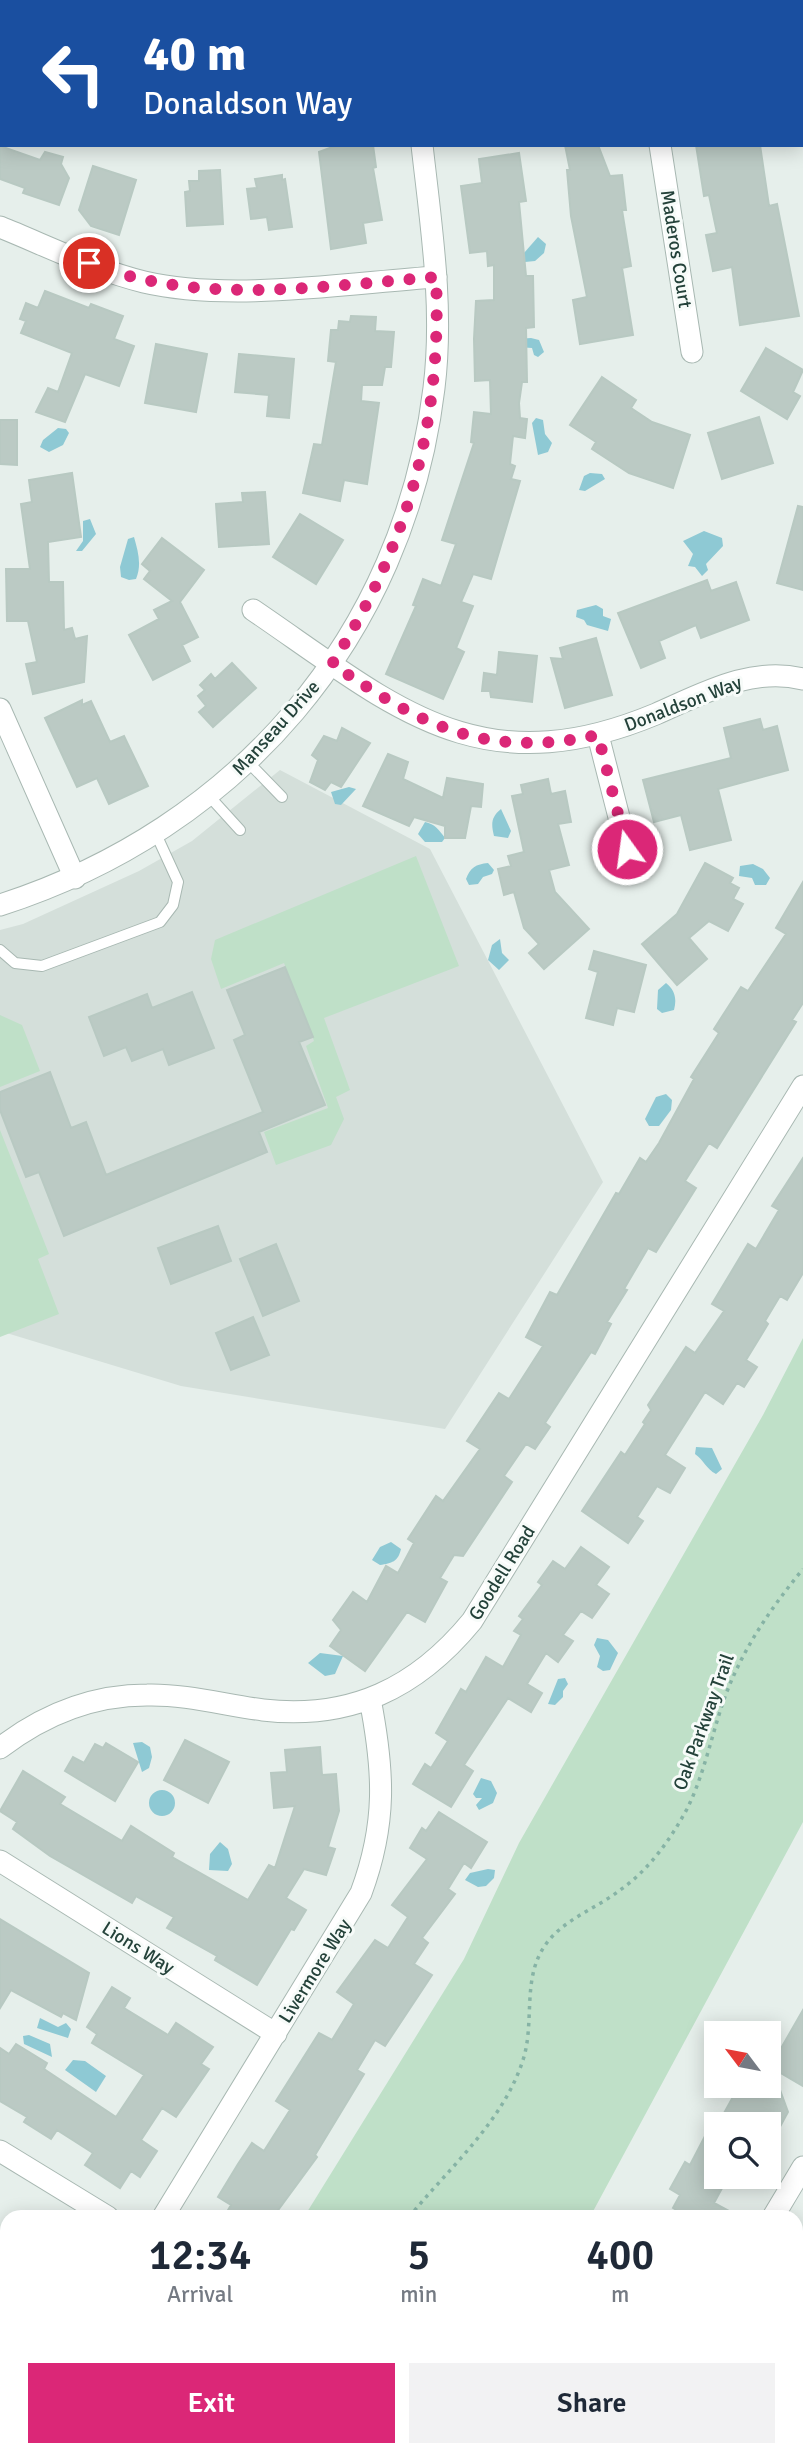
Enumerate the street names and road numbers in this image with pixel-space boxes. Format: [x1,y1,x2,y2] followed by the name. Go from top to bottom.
[655,188,697,310] street label: Maderos Court
[621,671,745,737] street label: Donaldson Way
[227,675,325,781] street label: Manseau Drive
[463,1521,541,1625] street label: Goodell Road
[668,1650,740,1794] street label: Oak Parkway Trail
[273,1914,357,2028] street label: Livermore Way
[97,1916,179,1980] street label: Lions Way

